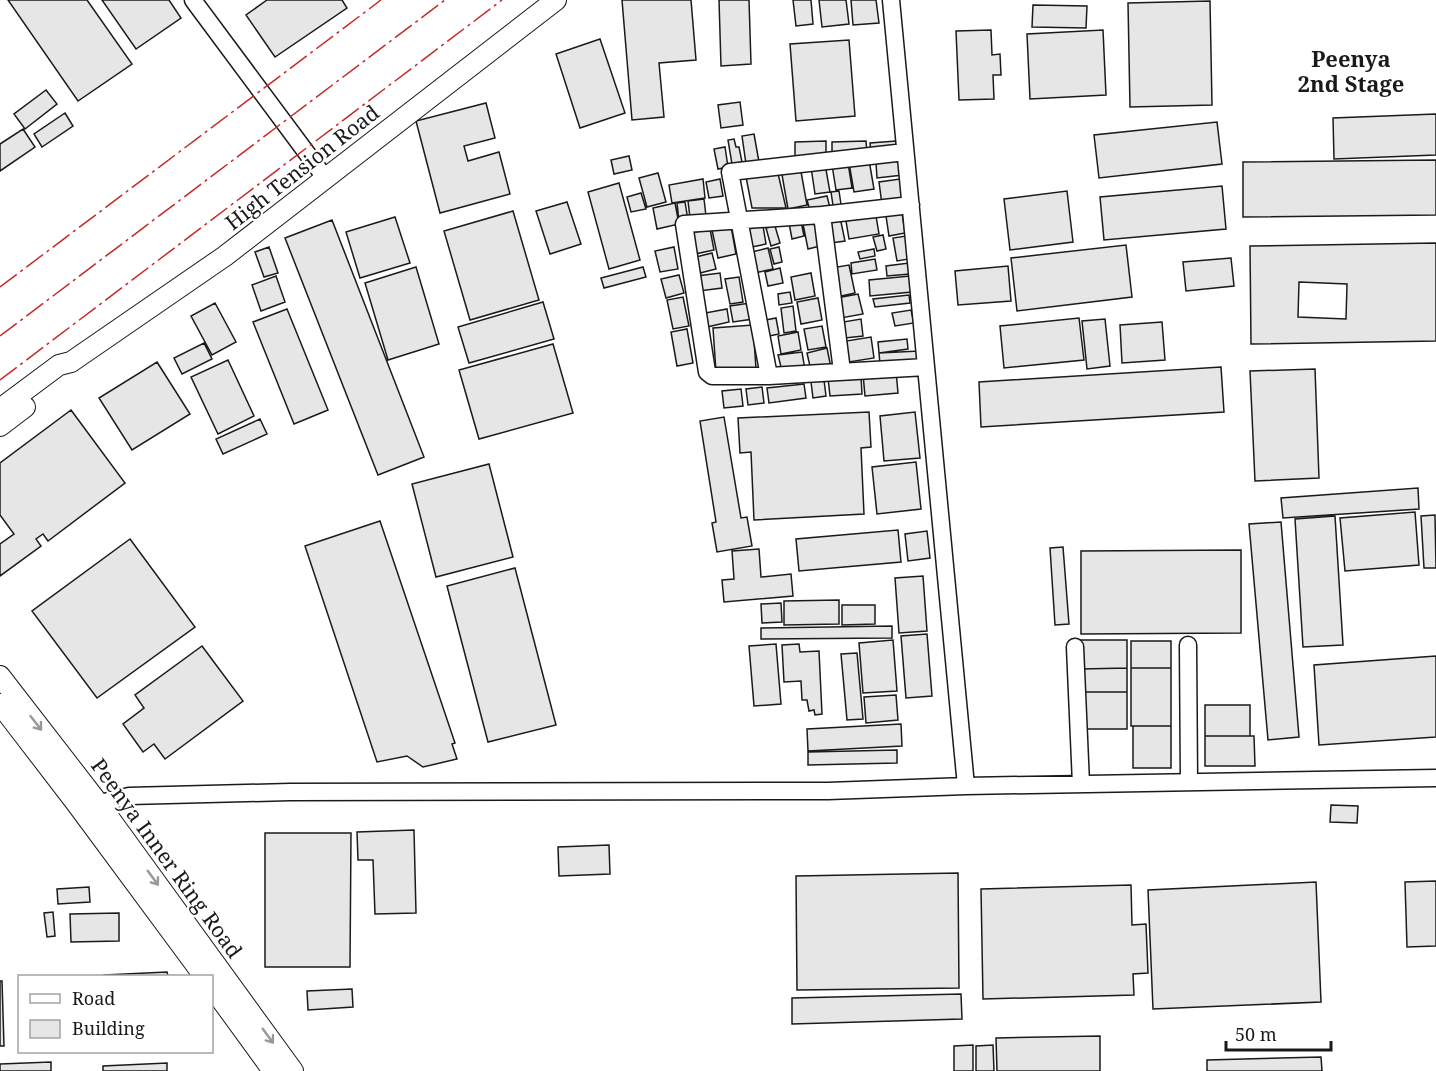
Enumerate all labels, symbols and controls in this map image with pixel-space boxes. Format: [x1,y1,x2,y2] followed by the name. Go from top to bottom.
[1298,43,1404,98] district label: Peenya 2nd Stage
[219,98,385,236] street label: High Tension Road
[30,714,42,730] one-way arrow
[85,753,249,963] street label: Peenya Inner Ring Road
[147,870,160,886] one-way arrow
[18,975,213,1053] legend
[72,986,115,1010] text: Road
[1226,1014,1331,1052] scale bar
[72,1016,145,1040] text: Building
[1235,1022,1277,1046] text: 50 m
[262,1028,274,1044] one-way arrow

